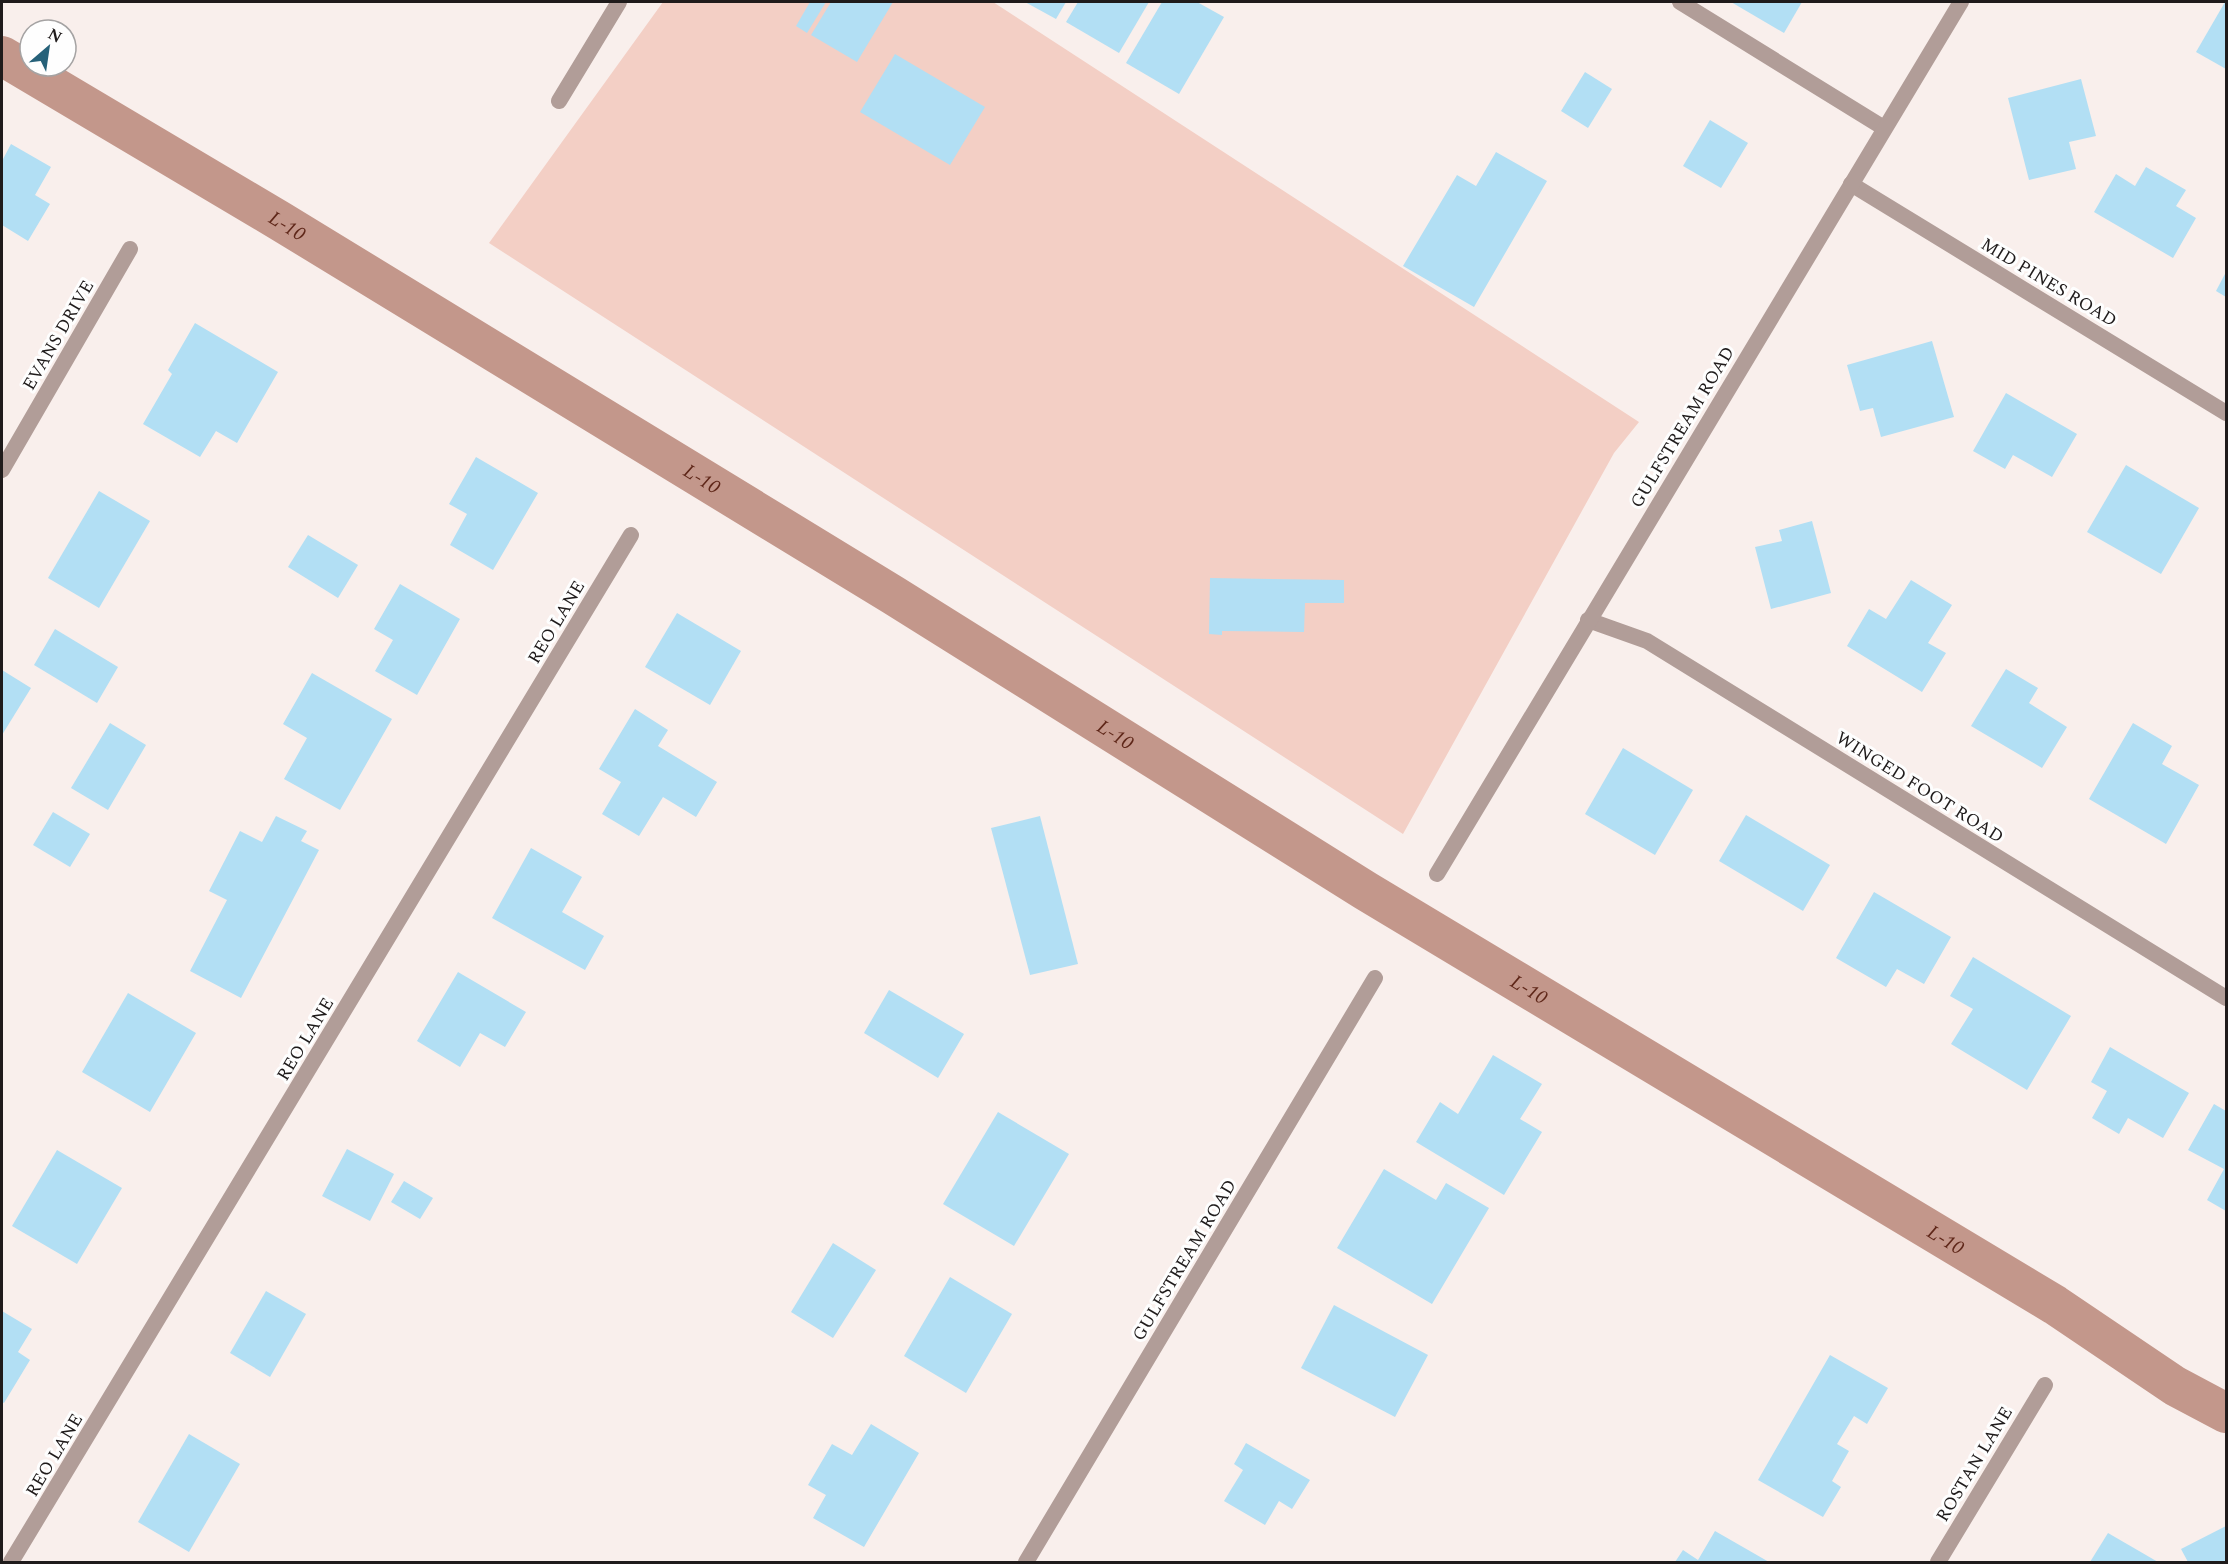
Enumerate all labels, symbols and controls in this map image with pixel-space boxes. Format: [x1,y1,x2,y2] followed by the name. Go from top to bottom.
[18,18,78,78] north arrow
[43,22,66,49] text: N
[263,203,311,249] water label: L-10
[1976,231,2122,334] street label: MID PINES ROAD
[16,275,101,395] street label: EVANS DRIVE
[1623,341,1741,513] street label: GULFSTREAM ROAD
[677,457,726,502] water label: L-10
[521,575,592,669] street label: REO LANE
[1091,712,1140,758] water label: L-10
[1831,725,2009,850] street label: WINGED FOOT ROAD
[1504,967,1553,1013] water label: L-10
[270,992,341,1086] street label: REO LANE
[1125,1174,1243,1346] street label: GULFSTREAM ROAD
[1921,1217,1970,1263] water label: L-10
[1929,1401,2020,1527] street label: ROSTAN LANE
[19,1408,90,1502] street label: REO LANE

